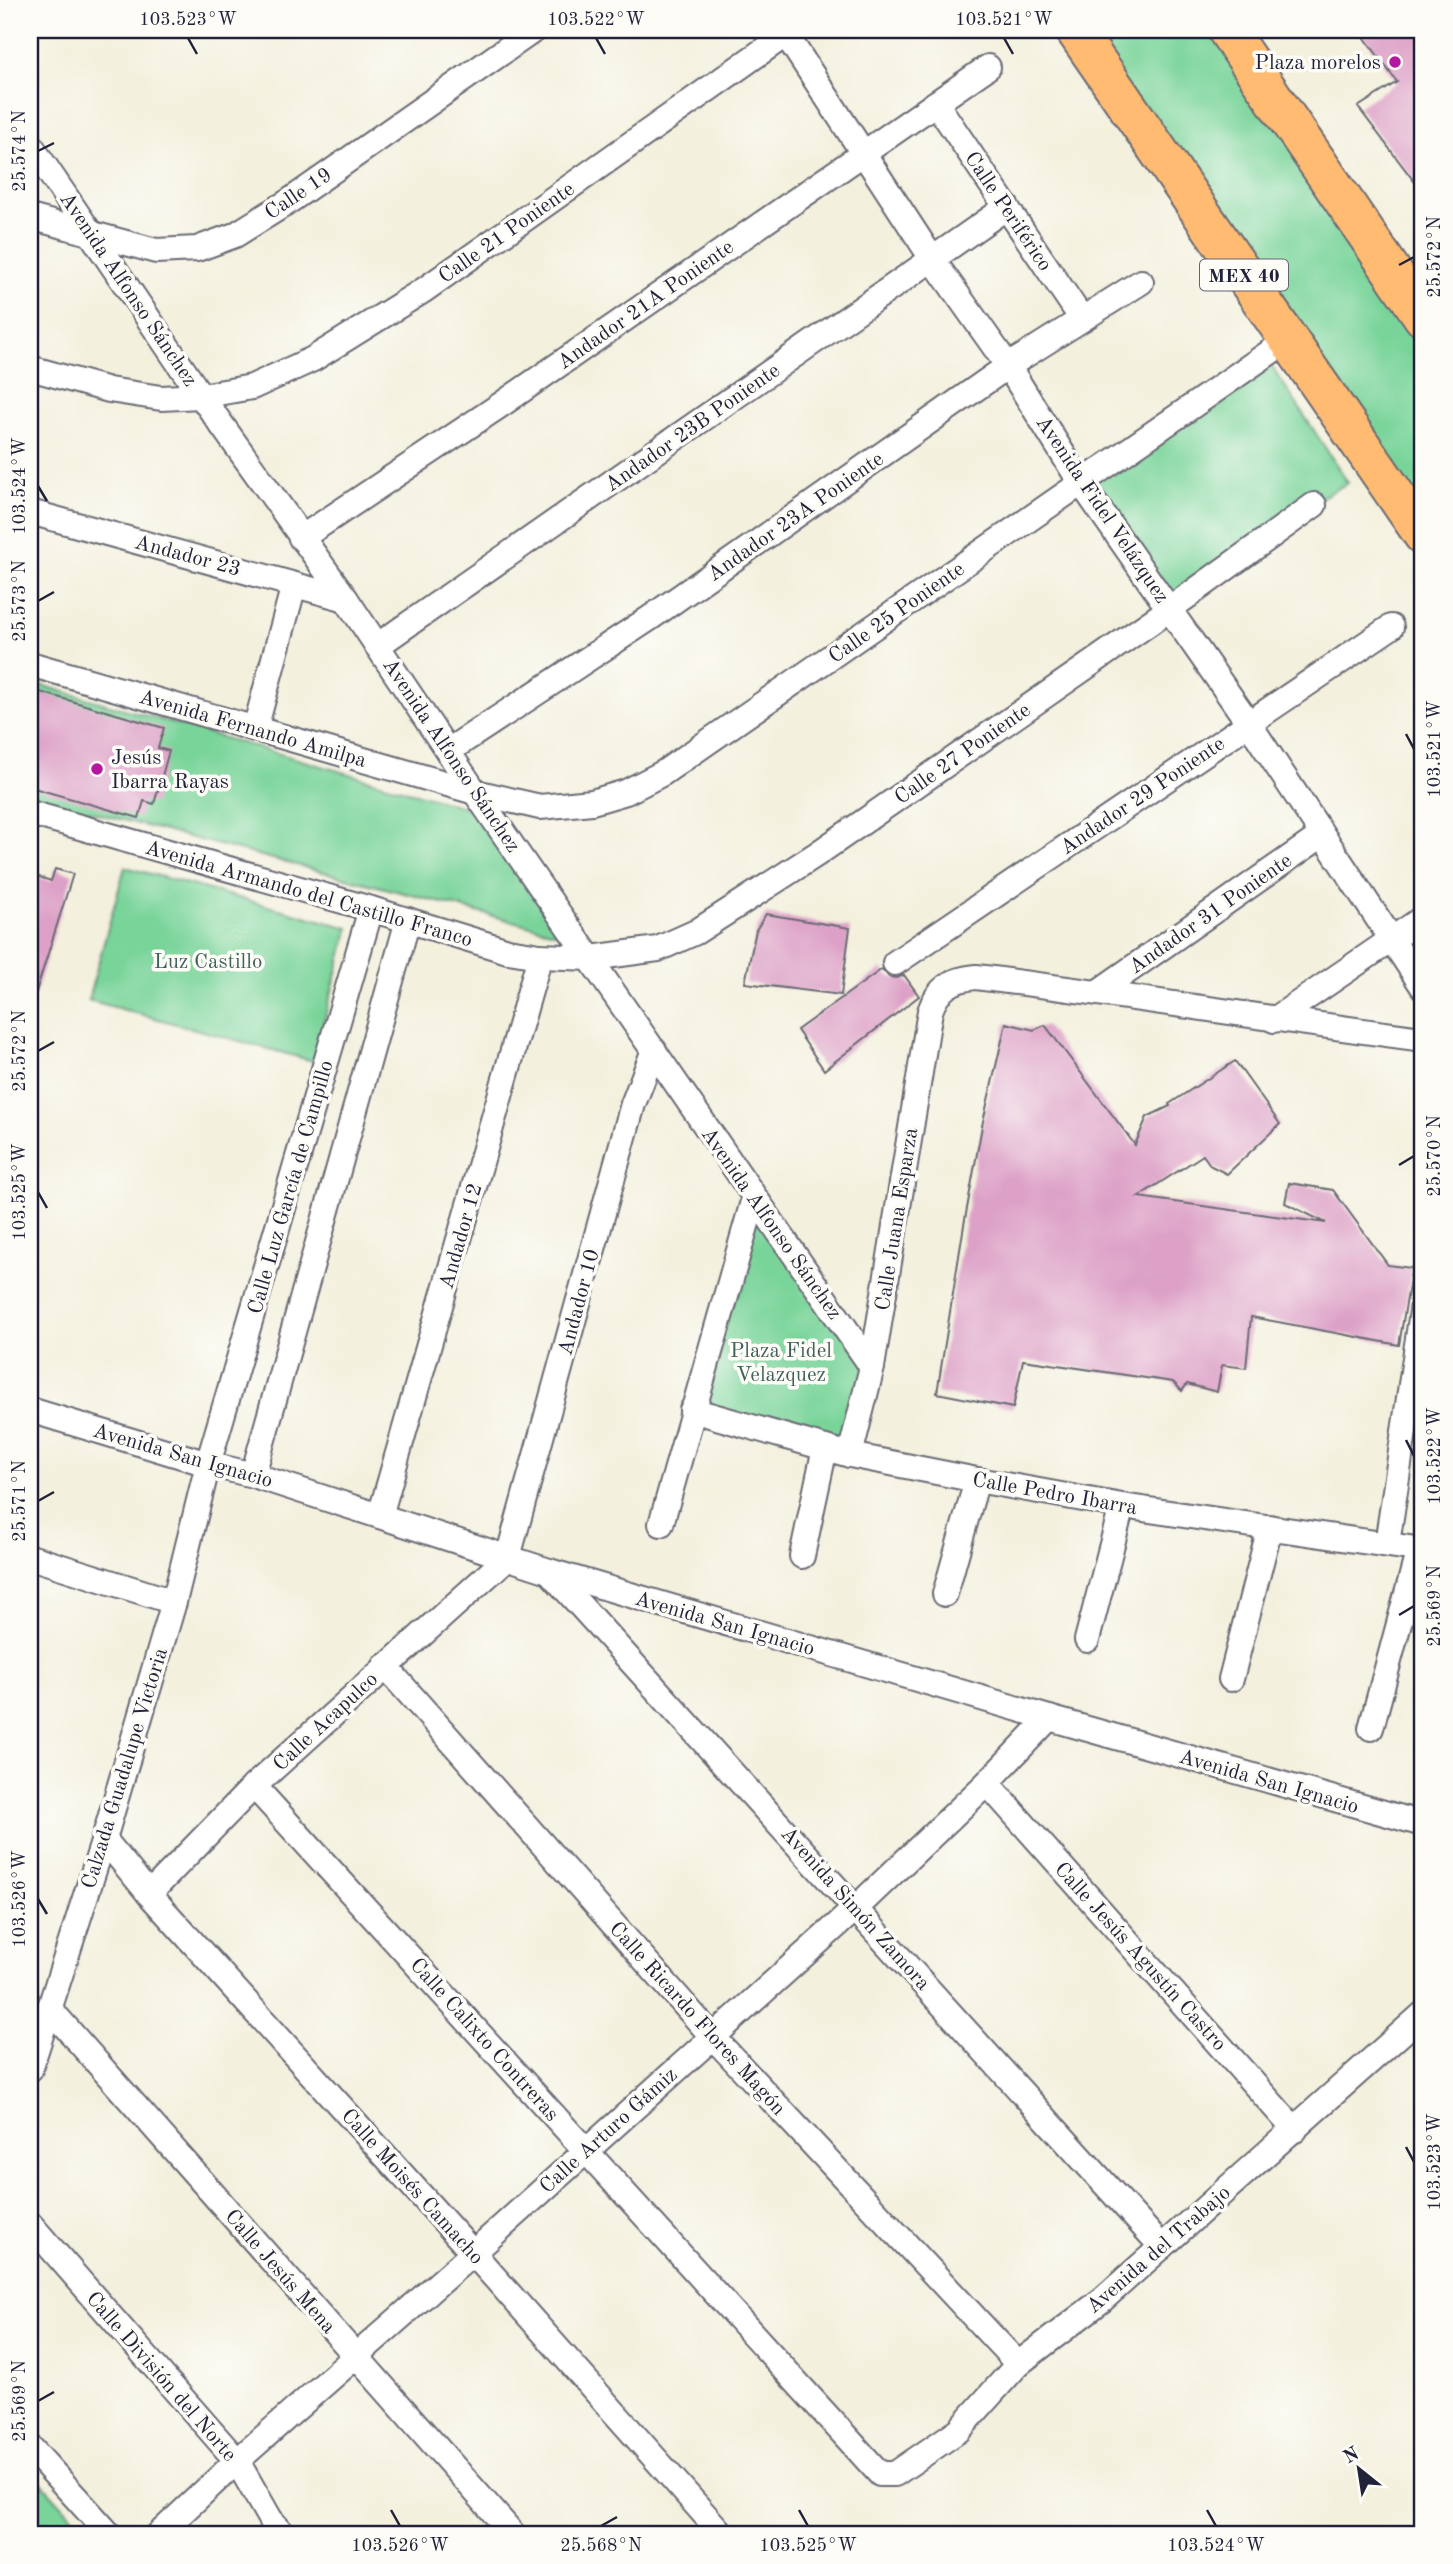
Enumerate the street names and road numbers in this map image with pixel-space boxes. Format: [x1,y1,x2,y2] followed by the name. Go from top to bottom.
[960,148,1055,275] street label: Calle Periférico
[262,164,336,224] street label: Calle 19
[435,179,578,288] street label: Calle 21 Poniente
[55,189,200,391] street label: Avenida Alfonso Sánchez
[554,237,738,374] street label: Andador 21A Poniente
[1200,260,1288,290] road number: MEX 40
[602,360,784,496] street label: Andador 23B Poniente
[1031,413,1172,607] street label: Avenida Fidel Velázquez
[704,449,888,586] street label: Andador 23A Poniente
[132,532,243,581] street label: Andador 23
[825,559,968,668] street label: Calle 25 Poniente
[378,655,523,857] street label: Avenida Alfonso Sánchez
[137,687,369,772] street label: Avenida Fernando Amilpa
[891,700,1034,809] street label: Calle 27 Poniente
[1057,733,1229,859] street label: Andador 29 Poniente
[143,838,475,951] street label: Avenida Armando del Castillo Franco
[1126,850,1296,978] street label: Andador 31 Poniente
[245,1058,338,1317] street label: Calle Luz García de Campillo
[697,1124,845,1324] street label: Avenida Alfonso Sánchez
[873,1126,922,1312] street label: Calle Juana Esparza
[436,1181,487,1292] street label: Andador 12
[555,1247,604,1358] street label: Andador 10
[90,1421,275,1492] street label: Avenida San Ignacio
[971,1470,1139,1519] street label: Calle Pedro Ibarra
[632,1589,817,1660] street label: Avenida San Ignacio
[79,1645,172,1891] street label: Calzada Guadalupe Victoria
[270,1669,382,1776] street label: Calle Acapulco
[1176,1747,1361,1818] street label: Avenida San Ignacio
[776,1823,934,1995] street label: Avenida Simón Zamora
[1050,1859,1230,2055] street label: Calle Jesús Agustín Castro
[605,1918,789,2120] street label: Calle Ricardo Flores Magón
[405,1954,562,2126] street label: Calle Calixto Contreras
[536,2064,682,2198] street label: Calle Arturo Gámiz
[337,2105,487,2269] street label: Calle Moisés Camacho
[1083,2182,1235,2318] street label: Avenida del Trabajo
[221,2206,339,2338] street label: Calle Jesús Mena
[82,2288,240,2466] street label: Calle División del Norte

